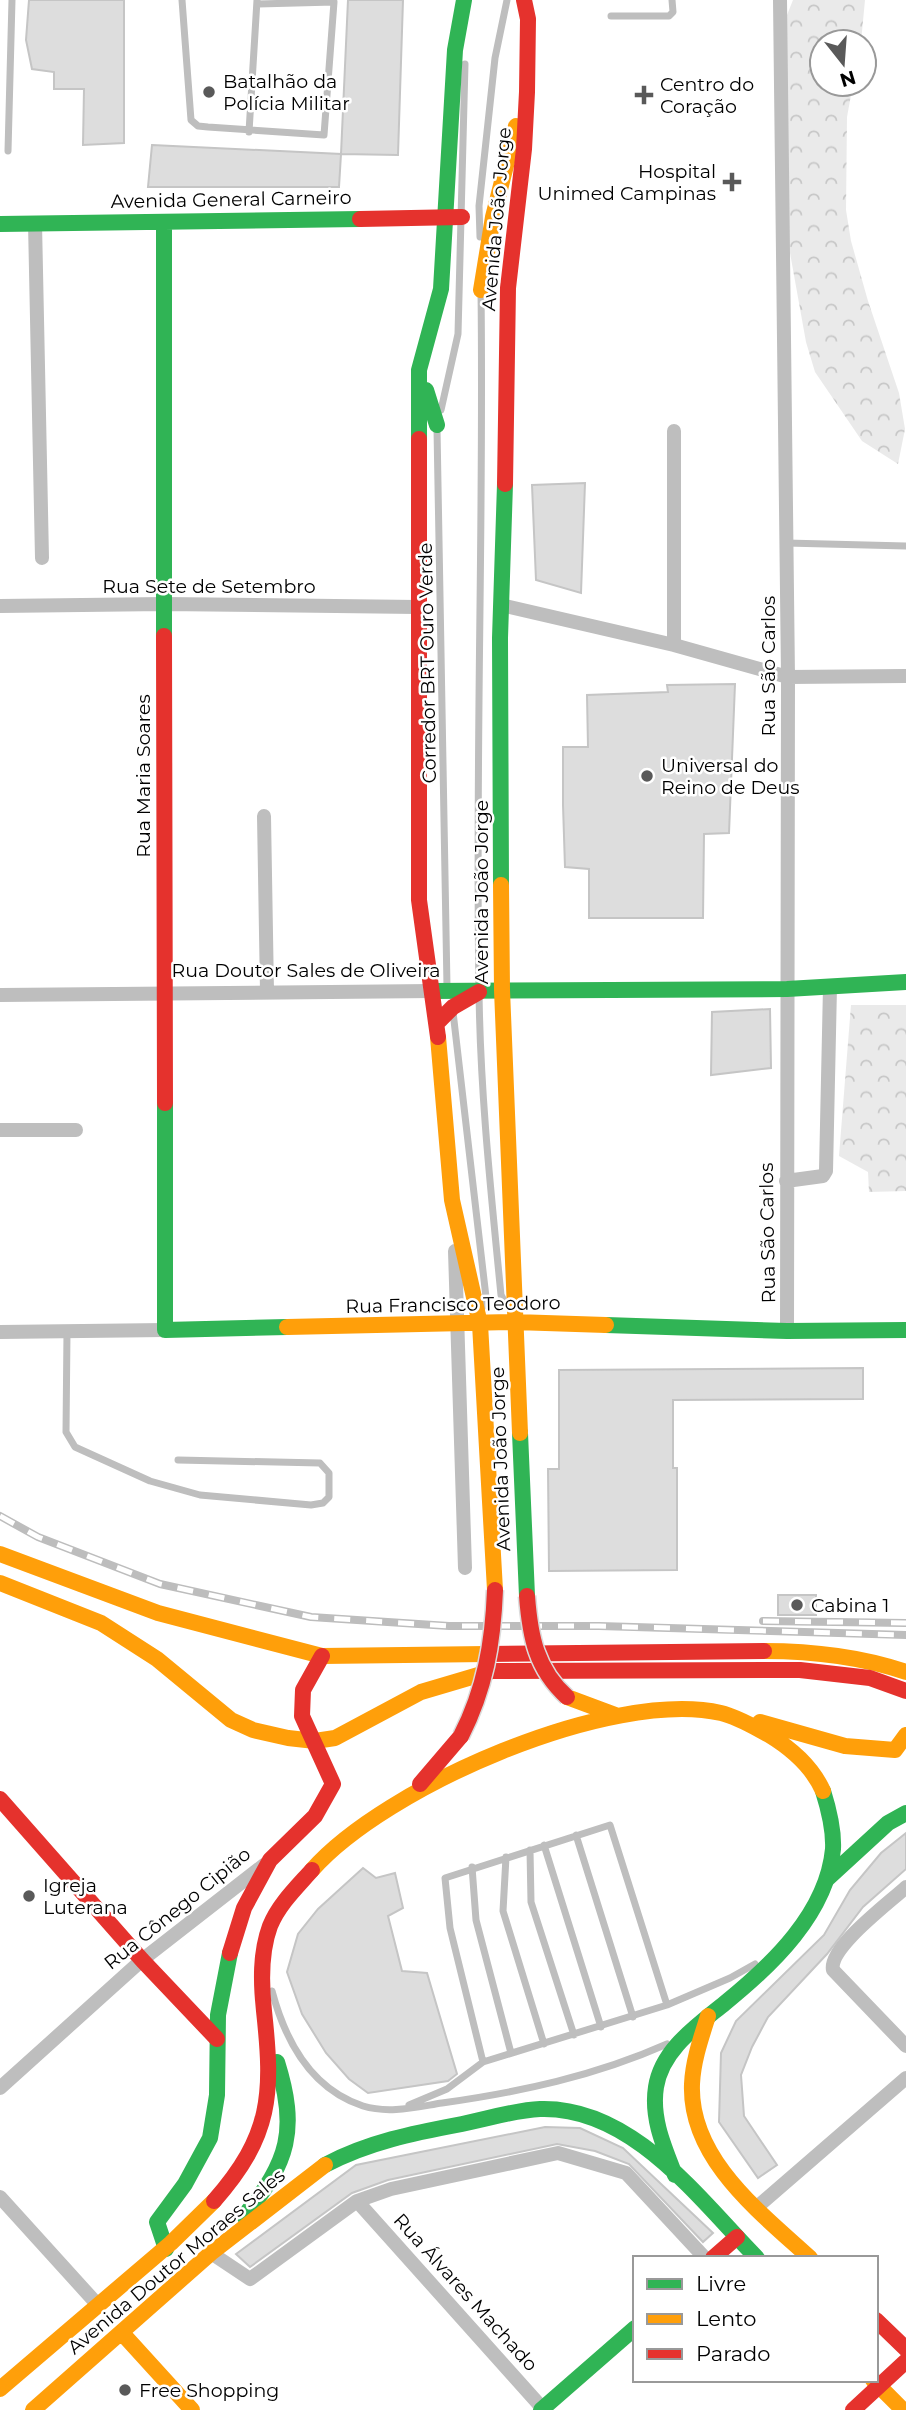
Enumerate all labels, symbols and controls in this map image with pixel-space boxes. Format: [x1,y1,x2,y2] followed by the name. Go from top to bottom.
[808,28,878,98] north arrow
[837,66,859,92] text: N
[223,70,350,115] place label: Batalhão da Polícia Militar
[660,73,754,118] place label: Centro do Coração
[201,84,217,100] marker: Batalhão da Polícia Militar
[634,85,654,105] marker: Centro do Coração
[477,126,516,312] street label: Avenida João Jorge
[537,160,716,205] place label: Hospital Unimed Campinas
[722,172,742,192] marker: Hospital Unimed Campinas
[110,186,352,213] street label: Avenida General Carneiro
[414,542,441,784] street label: Corredor BRT Ouro Verde
[102,575,316,598] street label: Rua Sete de Setembro
[757,596,780,736] street label: Rua São Carlos
[132,694,155,858] street label: Rua Maria Soares
[661,754,800,799] place label: Universal do Reino de Deus
[639,768,655,784] marker: Universal do Reino de Deus
[470,800,493,984] street label: Avenida João Jorge
[172,959,440,982] street label: Rua Doutor Sales de Oliveira
[755,1162,780,1304] street label: Rua São Carlos
[345,1291,561,1318] street label: Rua Francisco Teodoro
[486,1366,515,1552] street label: Avenida João Jorge
[811,1594,889,1617] place label: Cabina 1
[789,1597,805,1613] marker: Cabina 1
[100,1842,255,1974] street label: Rua Cônego Cipião
[43,1874,128,1919] place label: Igreja Luterana
[21,1888,37,1904] marker: Igreja Luterana
[63,2164,290,2359] street label: Avenida Doutor Moraes Sales
[389,2209,543,2376] street label: Rua Álvares Machado
[633,2256,878,2382] legend
[696,2271,746,2296] text: Livre
[696,2306,756,2331] text: Lento
[696,2341,771,2366] text: Parado
[139,2379,279,2402] place label: Free Shopping
[117,2382,133,2398] marker: Free Shopping

